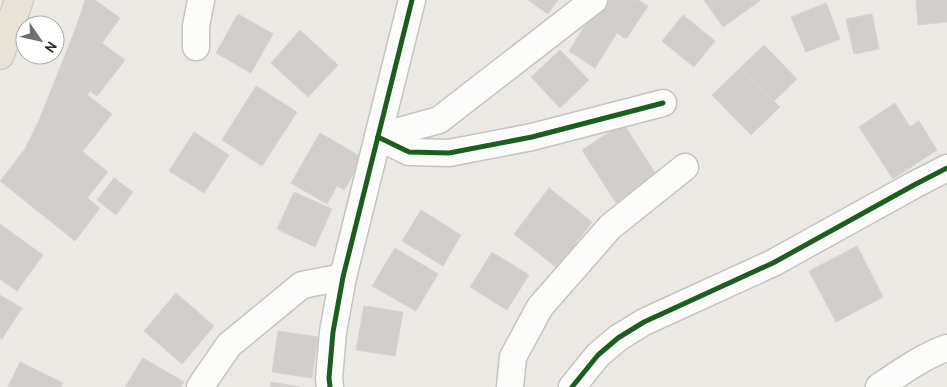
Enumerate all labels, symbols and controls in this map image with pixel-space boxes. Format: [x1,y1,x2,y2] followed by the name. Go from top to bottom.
[15,15,65,65] north arrow
[41,38,61,56] text: N

